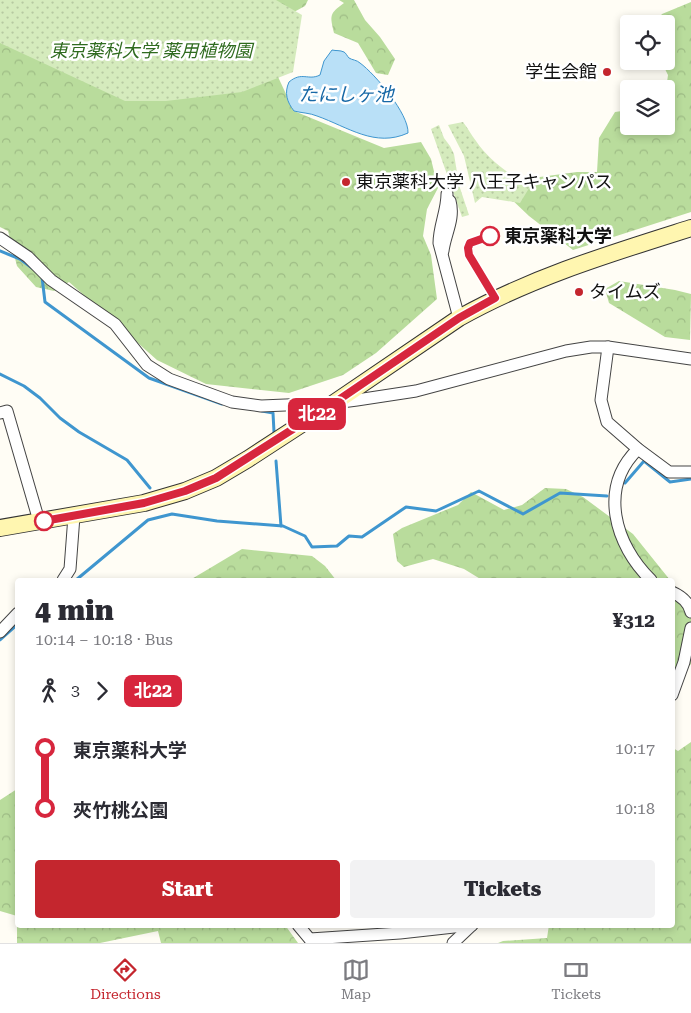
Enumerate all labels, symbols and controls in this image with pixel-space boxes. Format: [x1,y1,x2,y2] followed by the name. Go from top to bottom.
[620,15,675,135] map controls
[620,15,675,70] button: locate
[50,40,255,61] park label: 東京薬科大学 薬用植物園
[525,61,597,82] place label: 学生会館
[601,66,613,78] marker: 学生会館
[620,80,675,135] button: layers
[298,83,395,106] water label: たにしヶ池
[356,171,613,192] place label: 東京薬科大学 八王子キャンパス
[340,176,352,188] marker: 東京薬科大学 八王子キャンパス
[504,225,612,246] place label: 東京薬科大学
[480,226,500,246] marker: 東京薬科大学
[589,281,661,302] place label: タイムズ
[573,286,585,298] marker: タイムズ
[288,398,346,430] line badge: 北22
[298,403,336,424] text: 北22
[34,511,54,531] unlabelled marker
[35,594,114,627] text: 4 min
[612,609,655,632] text: ¥312
[35,630,173,649] text: 10:14 – 10:18 · Bus
[35,677,63,705] icon: walk
[88,677,116,705] icon: forward
[134,680,172,701] text: 北22
[71,681,80,700] text: 3
[73,739,187,762] text: 東京薬科大学
[615,739,655,758] text: 10:17
[73,799,168,822] text: 夾竹桃公園
[615,799,655,818] text: 10:18
[35,860,340,918] button: Start
[350,860,655,918] button: Tickets
[90,956,161,1002] tab: Directions
[341,956,371,1002] tab: Map
[551,956,601,1002] tab: Tickets

